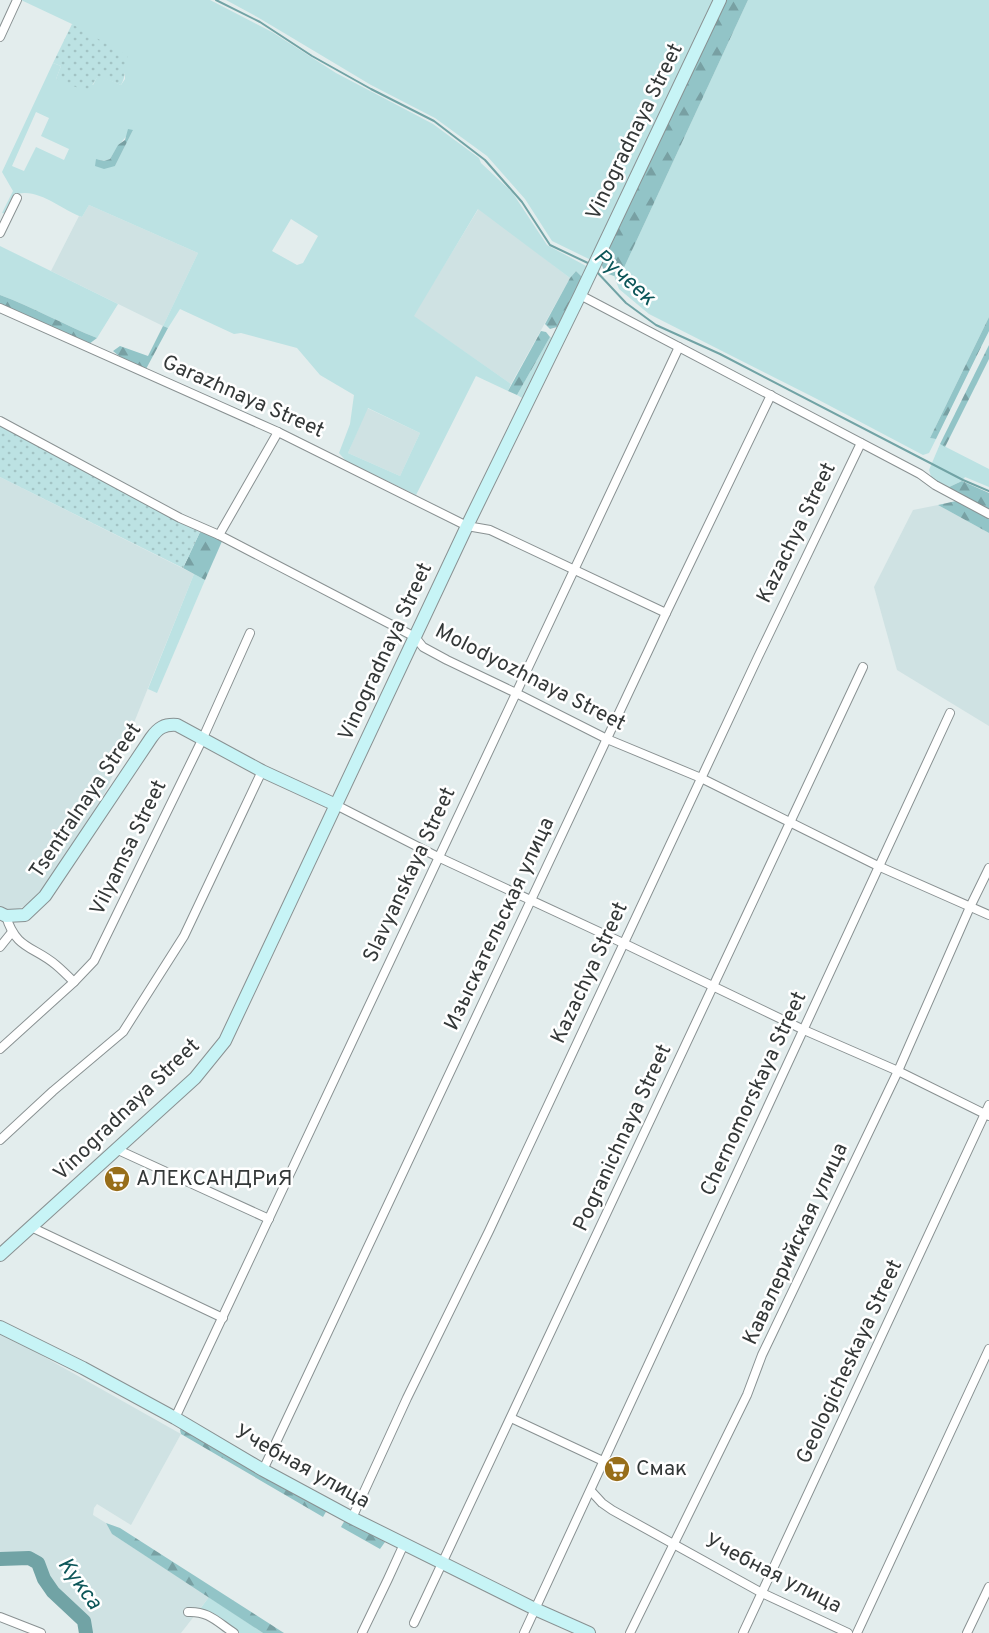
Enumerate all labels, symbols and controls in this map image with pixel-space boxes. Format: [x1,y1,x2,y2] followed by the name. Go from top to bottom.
[580,39,690,225] street label: Vinogradnaya Street
[588,244,661,312] water label: Ручеек
[158,349,328,445] street label: Garazhnaya Street
[751,458,843,608] street label: Kazachya Street
[333,559,439,745] street label: Vinogradnaya Street
[430,618,630,738] street label: Molodyozhnaya Street
[24,718,148,884] street label: Tsentralnaya Street
[84,776,174,920] street label: Vilyamsa Street
[358,783,462,967] street label: Slavyanskaya Street
[439,813,561,1035] street label: Изыскательская улица
[545,898,635,1048] street label: Kazachya Street
[695,987,813,1201] street label: Chernomorskaya Street
[48,1033,206,1187] street label: Vinogradnaya Street
[568,1040,678,1236] street label: Pogranichnaya Street
[737,1139,855,1349] street label: Кавалерийская улица
[102,1164,132,1194] supermarket icon: АЛЕКСАНДРиЯ
[136,1166,293,1193] place label: АЛЕКСАНДРиЯ
[791,1256,909,1468] street label: Geologicheskaya Street
[230,1419,374,1515] street label: Учебная улица
[602,1454,632,1484] supermarket icon: Смак
[636,1456,687,1483] place label: Смак
[700,1528,846,1620] street label: Учебная улица
[51,1552,107,1616] water label: Кукса

